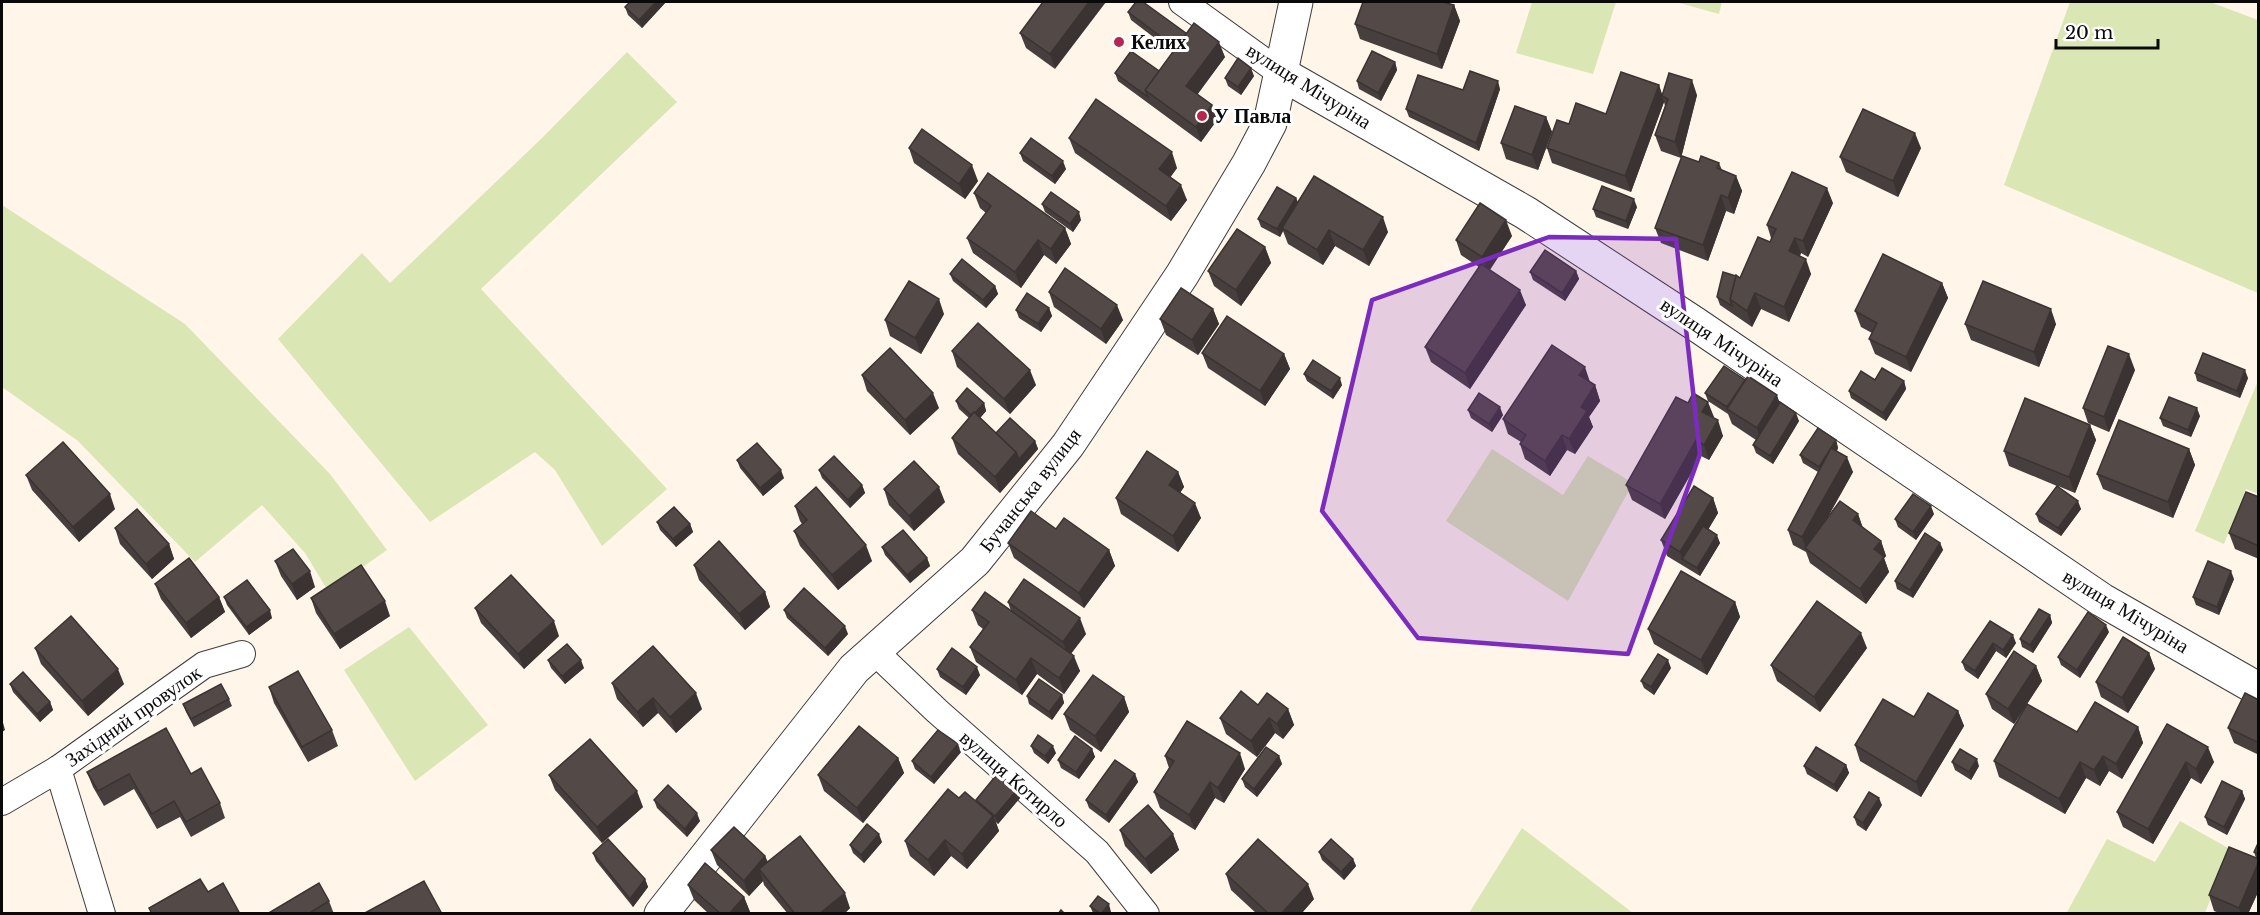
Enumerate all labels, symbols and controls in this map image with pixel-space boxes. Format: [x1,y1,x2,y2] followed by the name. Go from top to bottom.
[2056,12,2158,50] scale bar
[2065,22,2113,44] text: 20 m
[1131,30,1186,54] place label: Келих
[1112,35,1126,49] marker: Келих
[1242,38,1376,134] street label: вулиця Мічуріна
[1214,104,1291,128] place label: У Павла
[1195,109,1209,123] marker: У Павла
[1656,292,1788,392] street label: вулиця Мічуріна
[974,423,1086,557] street label: Бучанська вулиця
[2059,564,2193,658] street label: вулиця Мічуріна
[60,660,206,772] street label: Західний провулок
[955,726,1073,832] street label: вулиця Котирло

